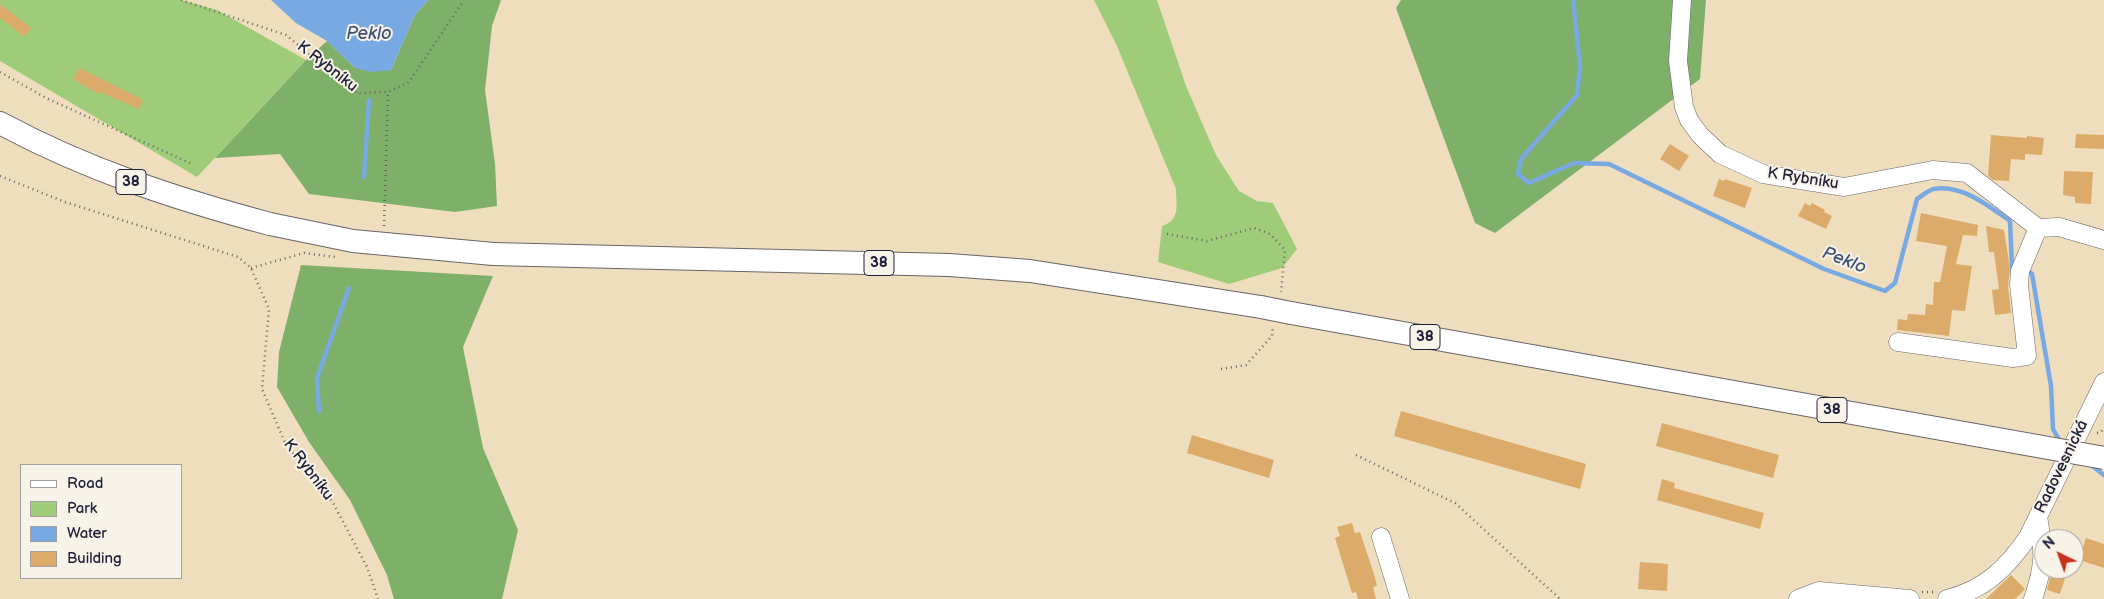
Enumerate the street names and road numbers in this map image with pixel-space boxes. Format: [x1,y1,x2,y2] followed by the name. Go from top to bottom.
[293,37,361,97] street label: K Rybníku
[1766,164,1840,194] street label: K Rybníku
[116,170,146,194] road number: 38
[864,250,894,276] road number: 38
[1410,324,1440,350] road number: 38
[1817,398,1847,422] road number: 38
[2031,417,2093,517] street label: Radovesnická
[279,435,337,505] street label: K Rybníku

